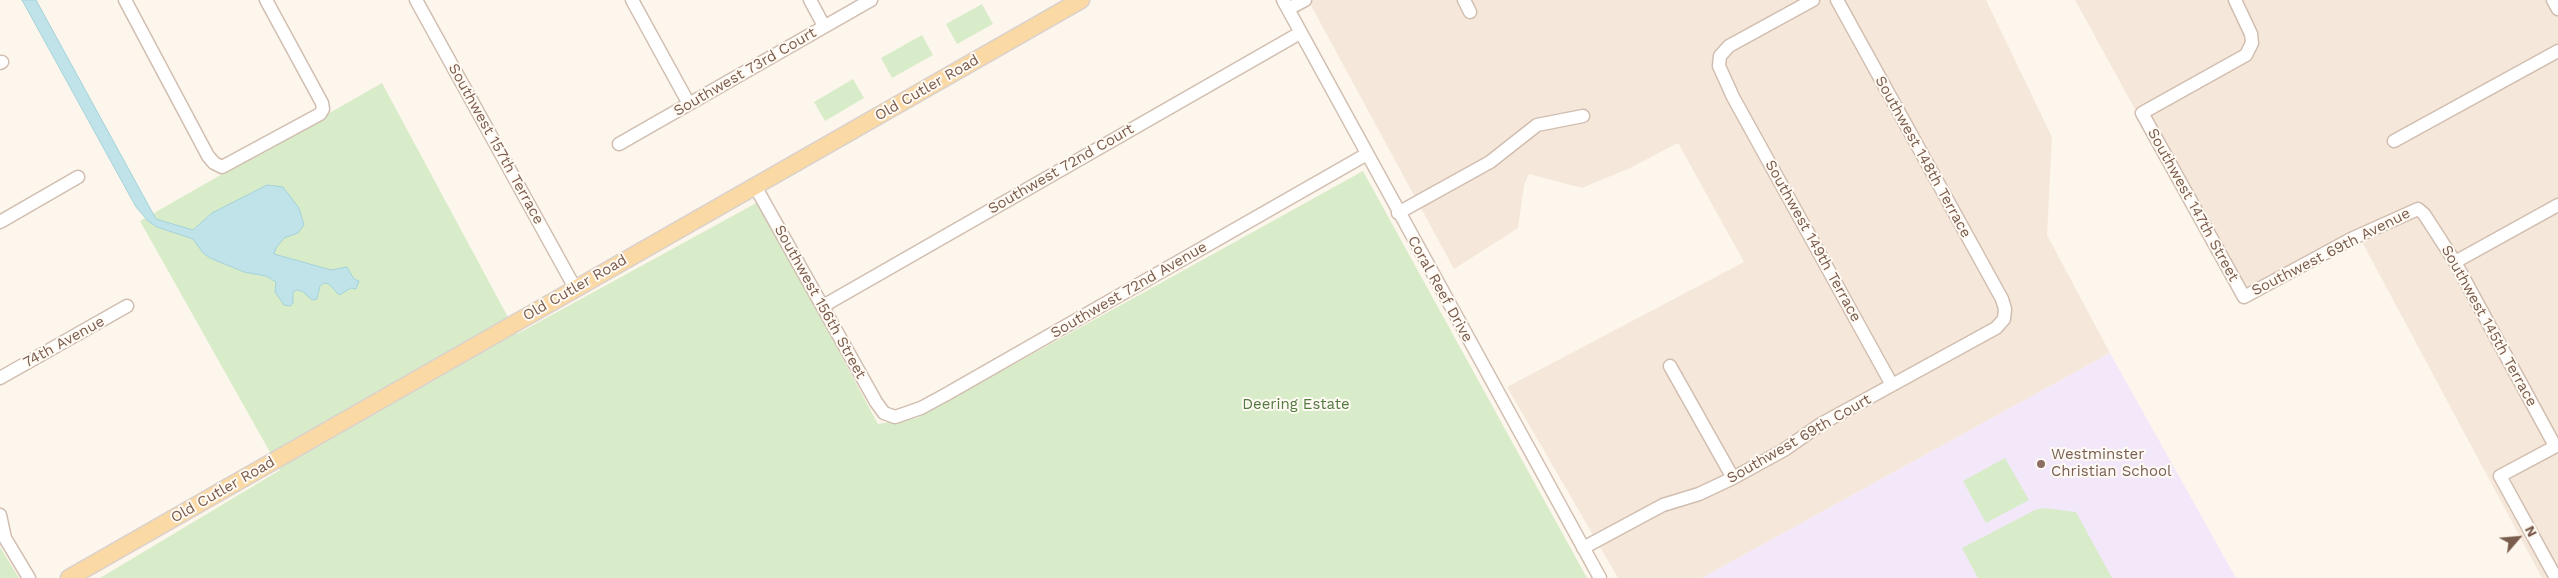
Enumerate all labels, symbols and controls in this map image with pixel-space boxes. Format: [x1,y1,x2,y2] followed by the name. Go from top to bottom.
[671,24,819,120] street label: Southwest 73rd Court
[872,51,982,125] street label: Old Cutler Road
[444,61,548,227] street label: Southwest 157th Terrace
[1871,73,1975,241] street label: Southwest 148th Terrace
[985,120,1137,218] street label: Southwest 72nd Court
[2143,125,2243,285] street label: Southwest 147th Street
[1761,157,1865,325] street label: Southwest 149th Terrace
[2249,204,2413,300] street label: Southwest 69th Avenue
[770,222,870,382] street label: Southwest 156th Street
[1403,233,1477,345] street label: Coral Reef Drive
[1048,238,1210,342] street label: Southwest 72nd Avenue
[2437,242,2541,410] street label: Southwest 145th Terrace
[520,251,630,325] street label: Old Cutler Road
[20,312,108,372] street label: 74th Avenue
[1724,390,1874,488] street label: Southwest 69th Court
[1242,396,1350,414] park label: Deering Estate
[2051,446,2172,481] place label: Westminster Christian School
[168,453,278,527] street label: Old Cutler Road
[2035,458,2047,470] marker: Westminster Christian School
[2493,513,2543,563] north arrow
[2522,523,2541,539] text: N

